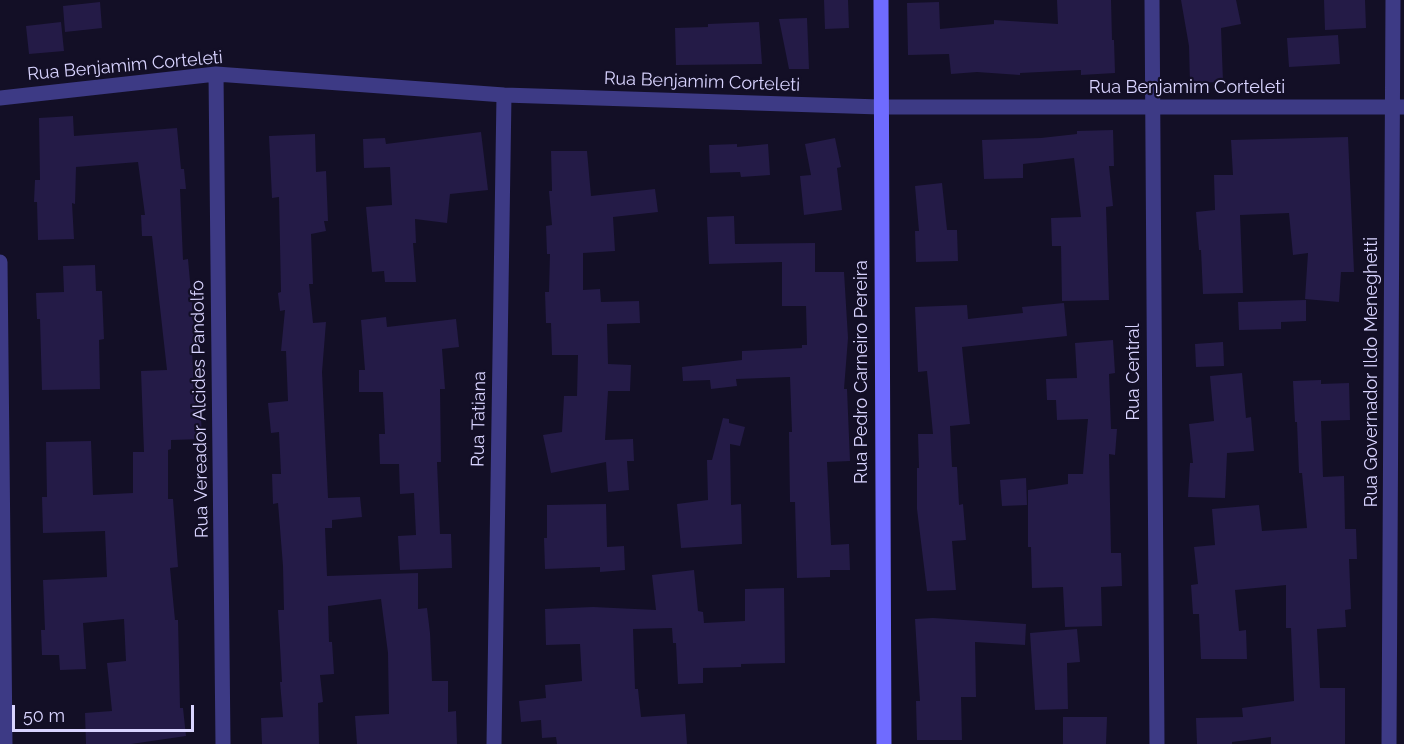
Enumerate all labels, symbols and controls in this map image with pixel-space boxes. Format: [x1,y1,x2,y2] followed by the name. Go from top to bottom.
[26,47,224,85] street label: Rua Benjamim Corteleti
[604,68,800,96] street label: Rua Benjamim Corteleti
[1089,77,1285,99] street label: Rua Benjamim Corteleti
[1361,237,1383,507] street label: Rua Governador Ildo Meneghetti
[851,260,873,484] street label: Rua Pedro Carneiro Pereira
[187,280,213,538] street label: Rua Vereador Alcides Pandolfo
[1123,323,1145,421] street label: Rua Central
[467,371,491,467] street label: Rua Tatiana
[15,693,196,731] scale bar
[23,705,65,726] text: 50 m

